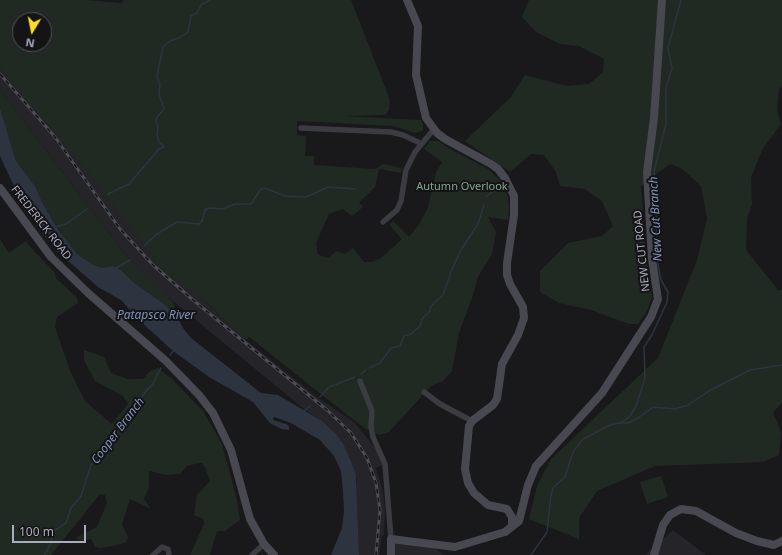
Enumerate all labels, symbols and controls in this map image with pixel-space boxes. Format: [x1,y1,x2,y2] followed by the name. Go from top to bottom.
[12,12,52,52] north arrow
[24,35,36,51] text: N
[647,176,665,262] water label: New Cut Branch
[416,180,508,194] park label: Autumn Overlook
[8,183,74,263] street label: FREDERICK ROAD
[631,210,653,292] street label: NEW CUT ROAD
[117,309,195,323] water label: Patapsco River
[88,395,148,467] water label: Cooper Branch
[14,517,88,543] scale bar
[19,523,54,540] text: 100 m

